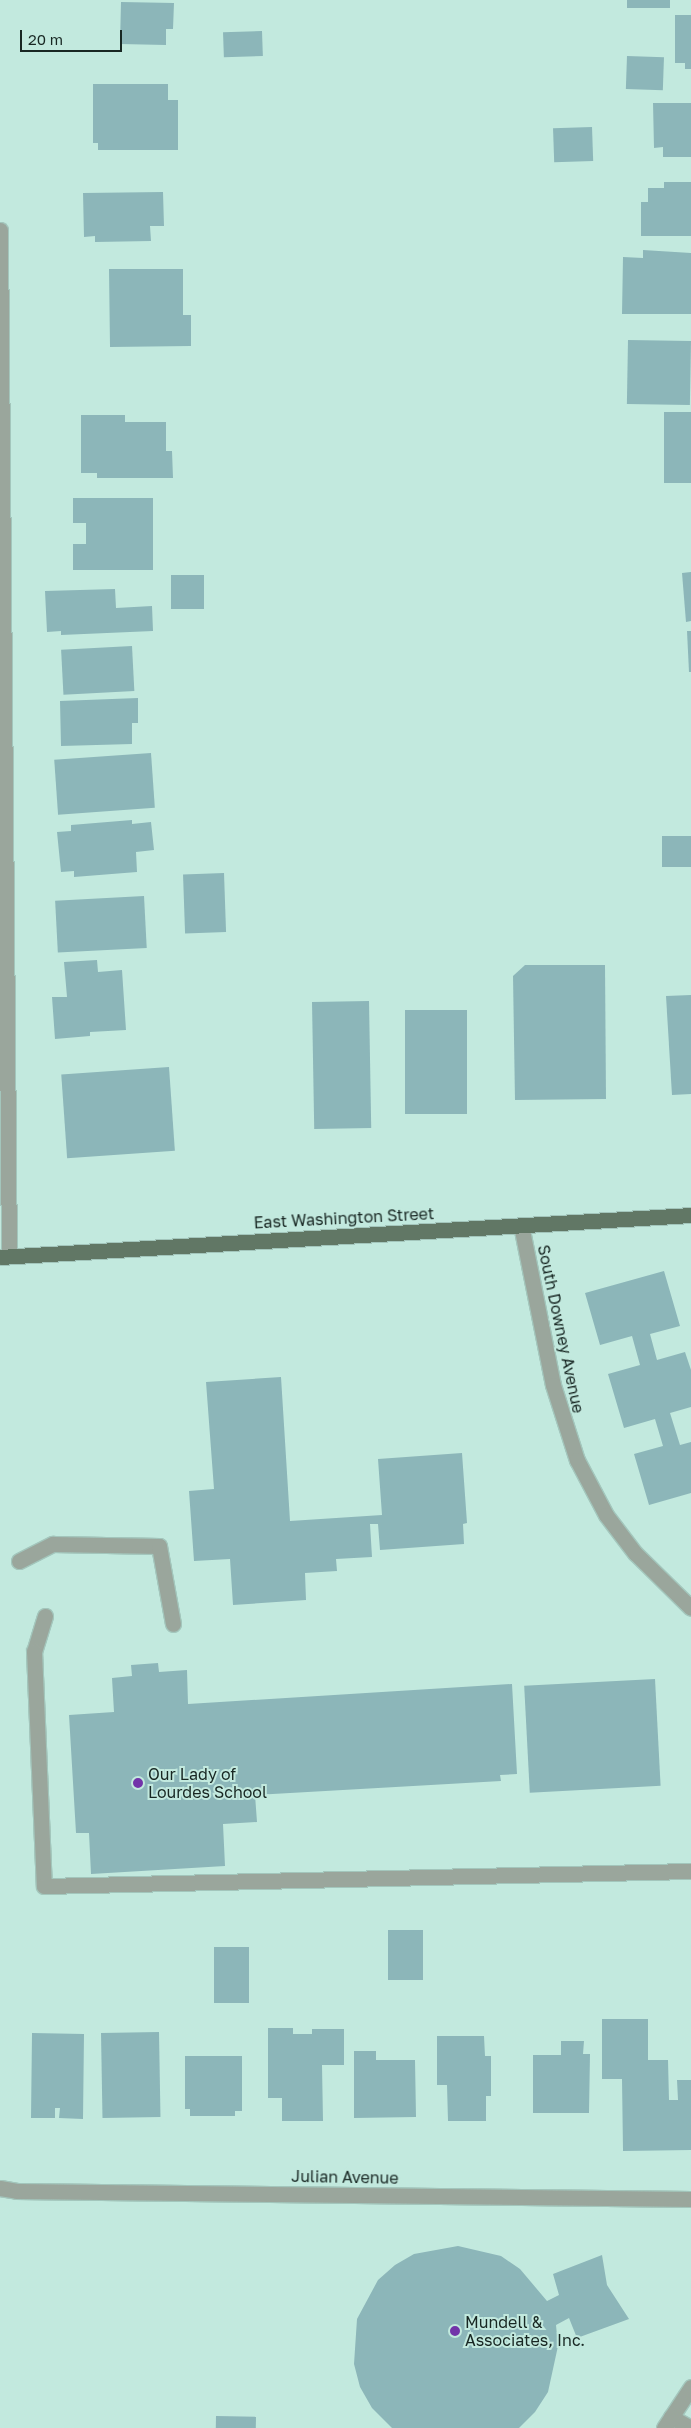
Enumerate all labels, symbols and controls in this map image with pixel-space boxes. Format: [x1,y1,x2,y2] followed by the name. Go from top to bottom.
[22,20,125,52] scale bar
[28,30,63,48] text: 20 m
[253,1204,435,1232] street label: East Washington Street
[534,1243,588,1415] street label: South Downey Avenue
[148,1764,267,1802] place label: Our Lady of Lourdes School
[132,1777,144,1789] marker: Our Lady of Lourdes School
[291,2166,399,2188] street label: Julian Avenue
[465,2312,585,2350] place label: Mundell & Associates, Inc.
[449,2325,461,2337] marker: Mundell & Associates, Inc.

